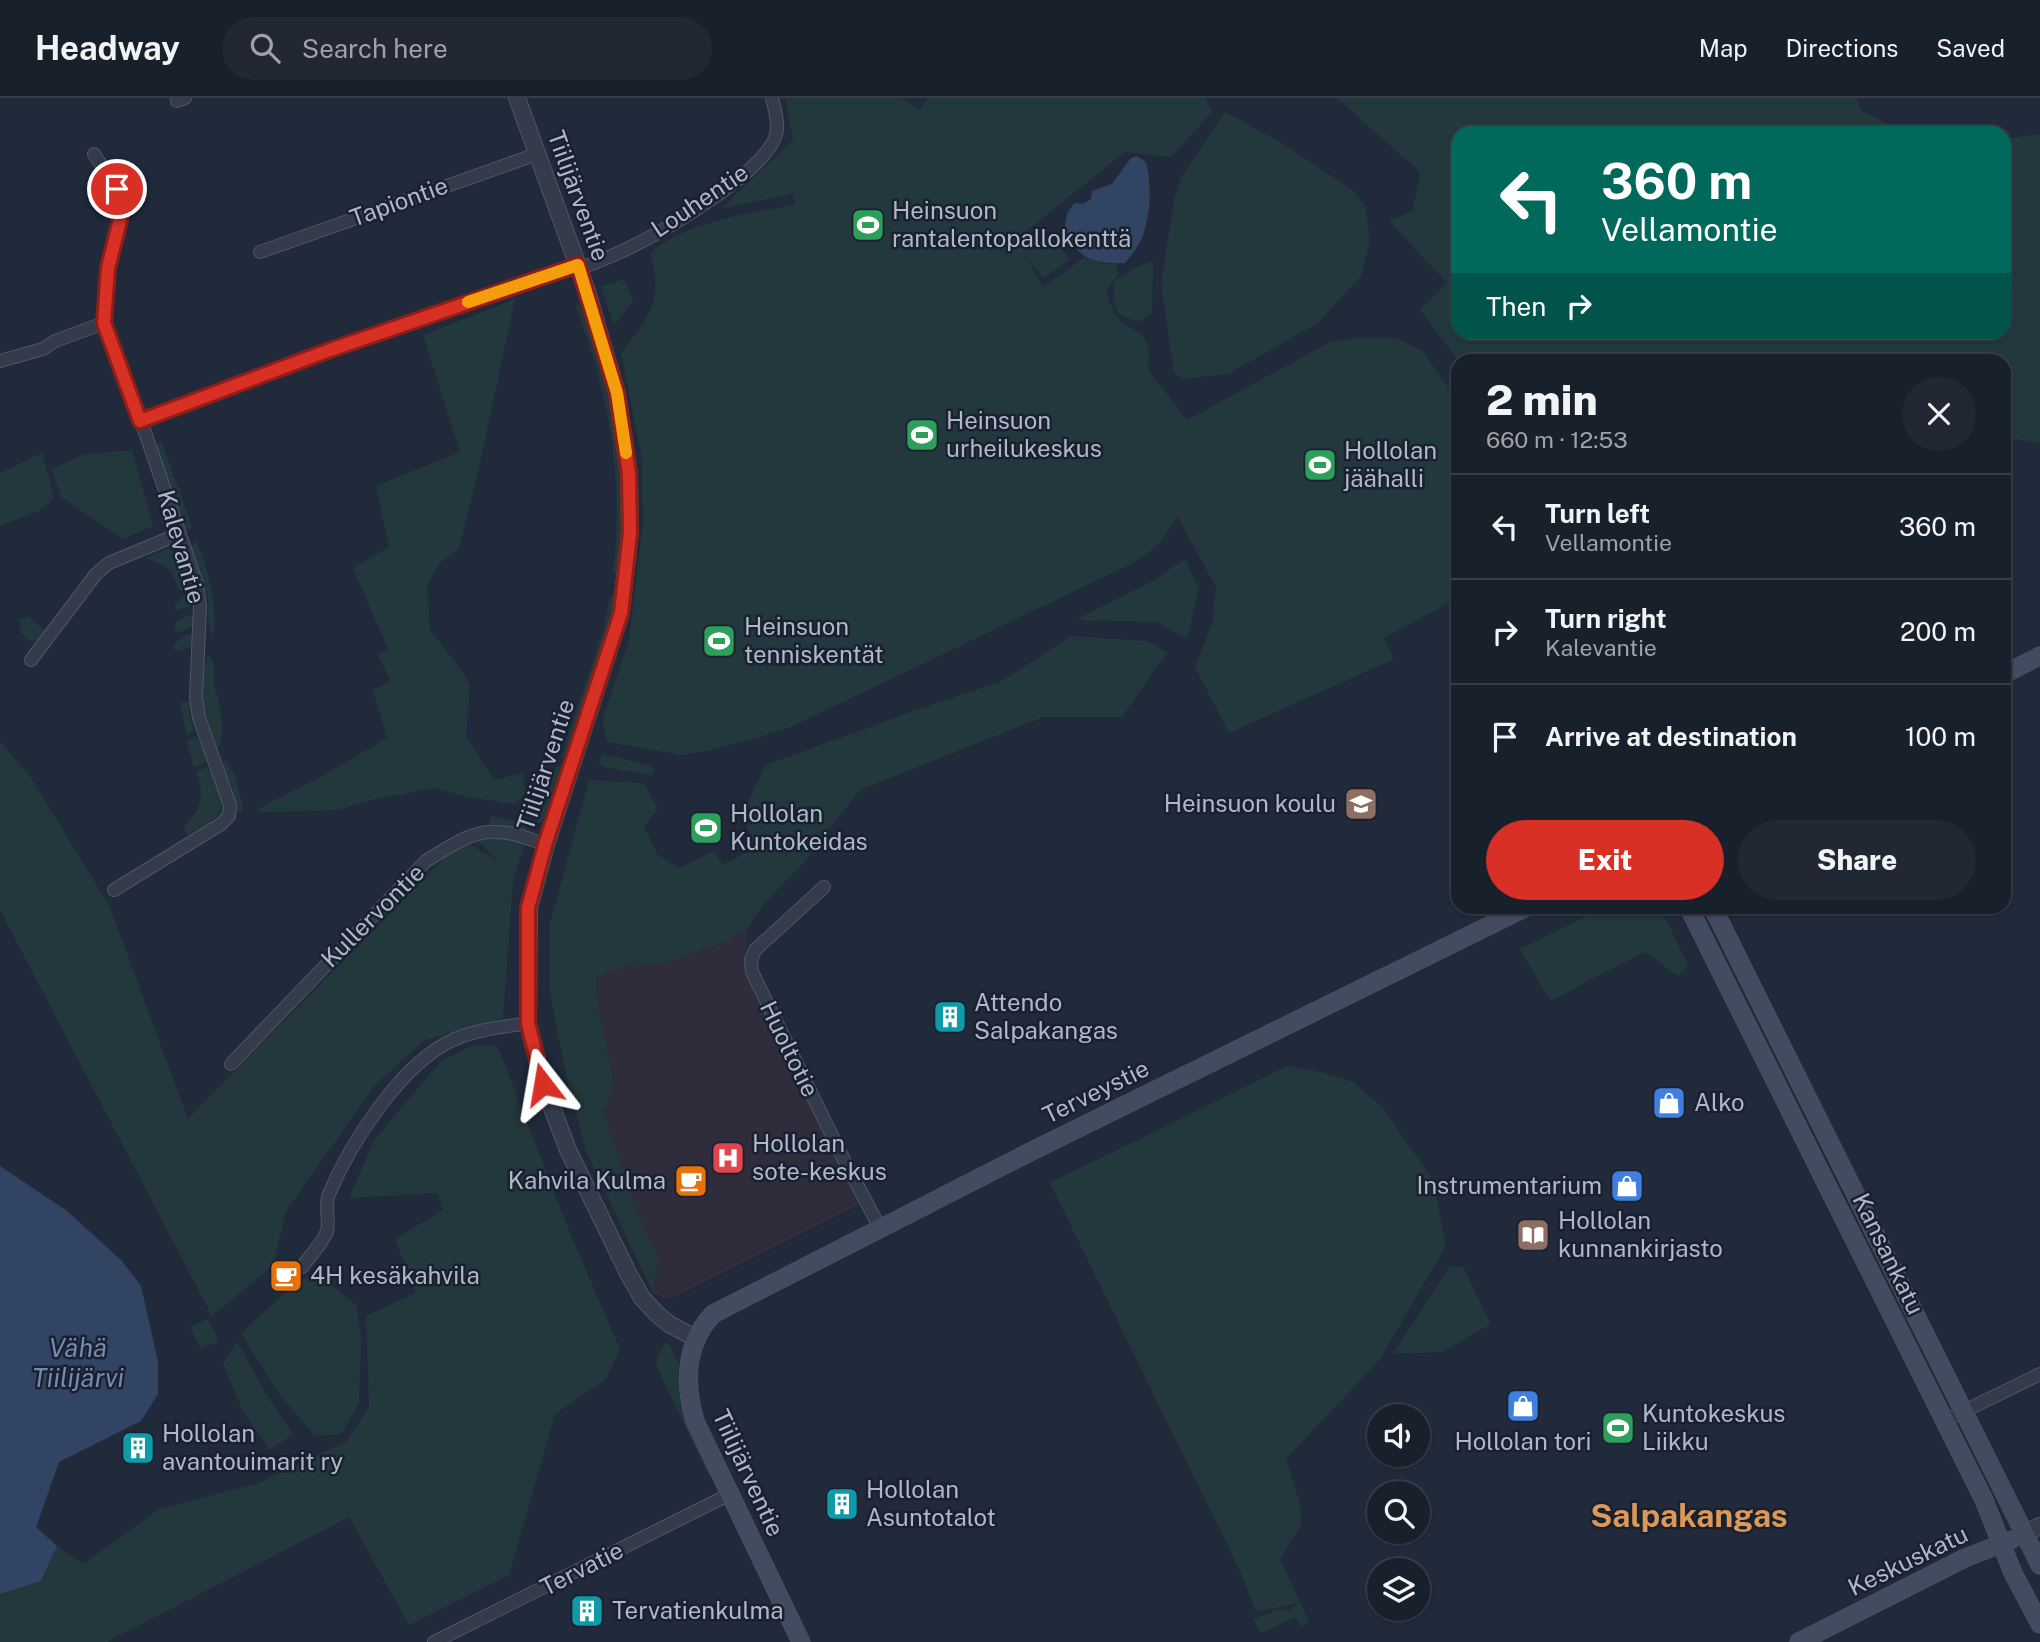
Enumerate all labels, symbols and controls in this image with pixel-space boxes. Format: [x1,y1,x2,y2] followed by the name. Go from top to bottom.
[222,17,712,80] search box
[35,29,180,67] text: Headway
[246,29,284,67] icon: search
[302,33,448,64] text: Search here
[1699,34,1748,62] text: Map
[1786,34,1898,62] text: Directions
[1936,34,2005,62] text: Saved
[542,127,615,265] street label: Tiilijärventie
[1601,152,1752,210] text: 360 m
[1486,154,1577,245] icon: left
[646,158,753,243] street label: Louhentie
[87,159,147,219] pin
[98,170,136,208] icon: arrive
[346,170,451,232] street label: Tapiontie
[892,196,1131,252] place label: Heinsuon rantalentopallokenttä
[849,206,887,244] sports icon: Heinsuon rantalentopallokenttä
[1601,211,1778,248] text: Vellamontie
[1560,287,1598,325] icon: right
[1486,291,1546,322] text: Then
[1486,375,1598,424] text: 2 min
[1902,377,1976,451] button: close
[946,406,1102,462] place label: Heinsuon urheilukeskus
[903,416,941,454] sports icon: Heinsuon urheilukeskus
[1486,426,1628,453] text: 660 m · 12:53
[1343,436,1437,492] place label: Hollolan jäähalli
[1301,446,1339,484] sports icon: Hollolan jäähalli
[152,487,212,607] street label: Kalevantie
[1545,498,1650,529] text: Turn left
[1486,508,1524,546] icon: left
[1899,511,1976,542] text: 360 m
[1545,529,1672,556] text: Vellamontie
[1545,603,1667,634] text: Turn right
[744,612,884,668] place label: Heinsuon tenniskentät
[1486,613,1524,651] icon: right
[1900,616,1976,647] text: 200 m
[700,622,738,660] sports icon: Heinsuon tenniskentät
[1545,634,1657,661] text: Kalevantie
[511,695,579,834] street label: Tiilijärventie
[1486,718,1524,756] icon: arrive
[1545,721,1797,752] text: Arrive at destination
[1905,721,1976,752] text: 100 m
[1342,785,1380,823] school or university icon: Heinsuon koulu
[1164,789,1336,817] place label: Heinsuon koulu
[730,799,868,855] place label: Hollolan Kuntokeidas
[687,809,725,847] sports icon: Hollolan Kuntokeidas
[1486,820,1724,900] button: Exit
[1738,820,1976,900] button: Share
[315,858,430,973] street label: Kullervontie
[974,988,1118,1044] place label: Attendo Salpakangas
[755,996,825,1101] street label: Huoltotie
[931,998,969,1036] building icon: Attendo Salpakangas
[506,1047,580,1121] position arrow
[1038,1053,1153,1129] street label: Terveystie
[1650,1084,1688,1122] shop icon: Alko
[1694,1088,1745,1116] place label: Alko
[752,1129,887,1185] place label: Hollolan sote-keskus
[709,1139,747,1177] hospital icon: Hollolan sote-keskus
[672,1162,710,1200] cafe icon: Kahvila Kulma
[508,1166,666,1194] place label: Kahvila Kulma
[1608,1167,1646,1205] shop icon: Instrumentarium
[1416,1171,1602,1199] place label: Instrumentarium
[1847,1188,1930,1319] street label: Kansankatu
[1558,1206,1723,1262] place label: Hollolan kunnankirjasto
[1514,1216,1552,1254] library icon: Hollolan kunnankirjasto
[267,1257,305,1295] cafe icon: 4H kesäkahvila
[310,1261,480,1289] place label: 4H kesäkahvila
[32,1332,125,1393] water label: Vähä Tiilijärvi
[1504,1387,1542,1425] shop icon: Hollolan tori
[1642,1399,1786,1455] place label: Kuntokeskus Liikku
[1367,1404,1430,1621] map controls
[1367,1404,1430,1467] button: sound
[707,1405,790,1540] street label: Tiilijärventie
[1599,1409,1637,1447] sports icon: Kuntokeskus Liikku
[162,1419,343,1475] place label: Hollolan avantouimarit ry
[1455,1427,1591,1455] place label: Hollolan tori
[119,1429,157,1467] building icon: Hollolan avantouimarit ry
[866,1475,996,1531] place label: Hollolan Asuntotalot
[1367,1481,1430,1544] button: search
[823,1485,861,1523] building icon: Hollolan Asuntotalot
[1590,1497,1788,1534] district label: Salpakangas
[1843,1519,1972,1601] street label: Keskuskatu
[535,1535,628,1601] street label: Tervatie
[1367,1558,1430,1621] button: layers
[568,1592,606,1630] building icon: Tervatienkulma
[612,1596,784,1624] place label: Tervatienkulma

